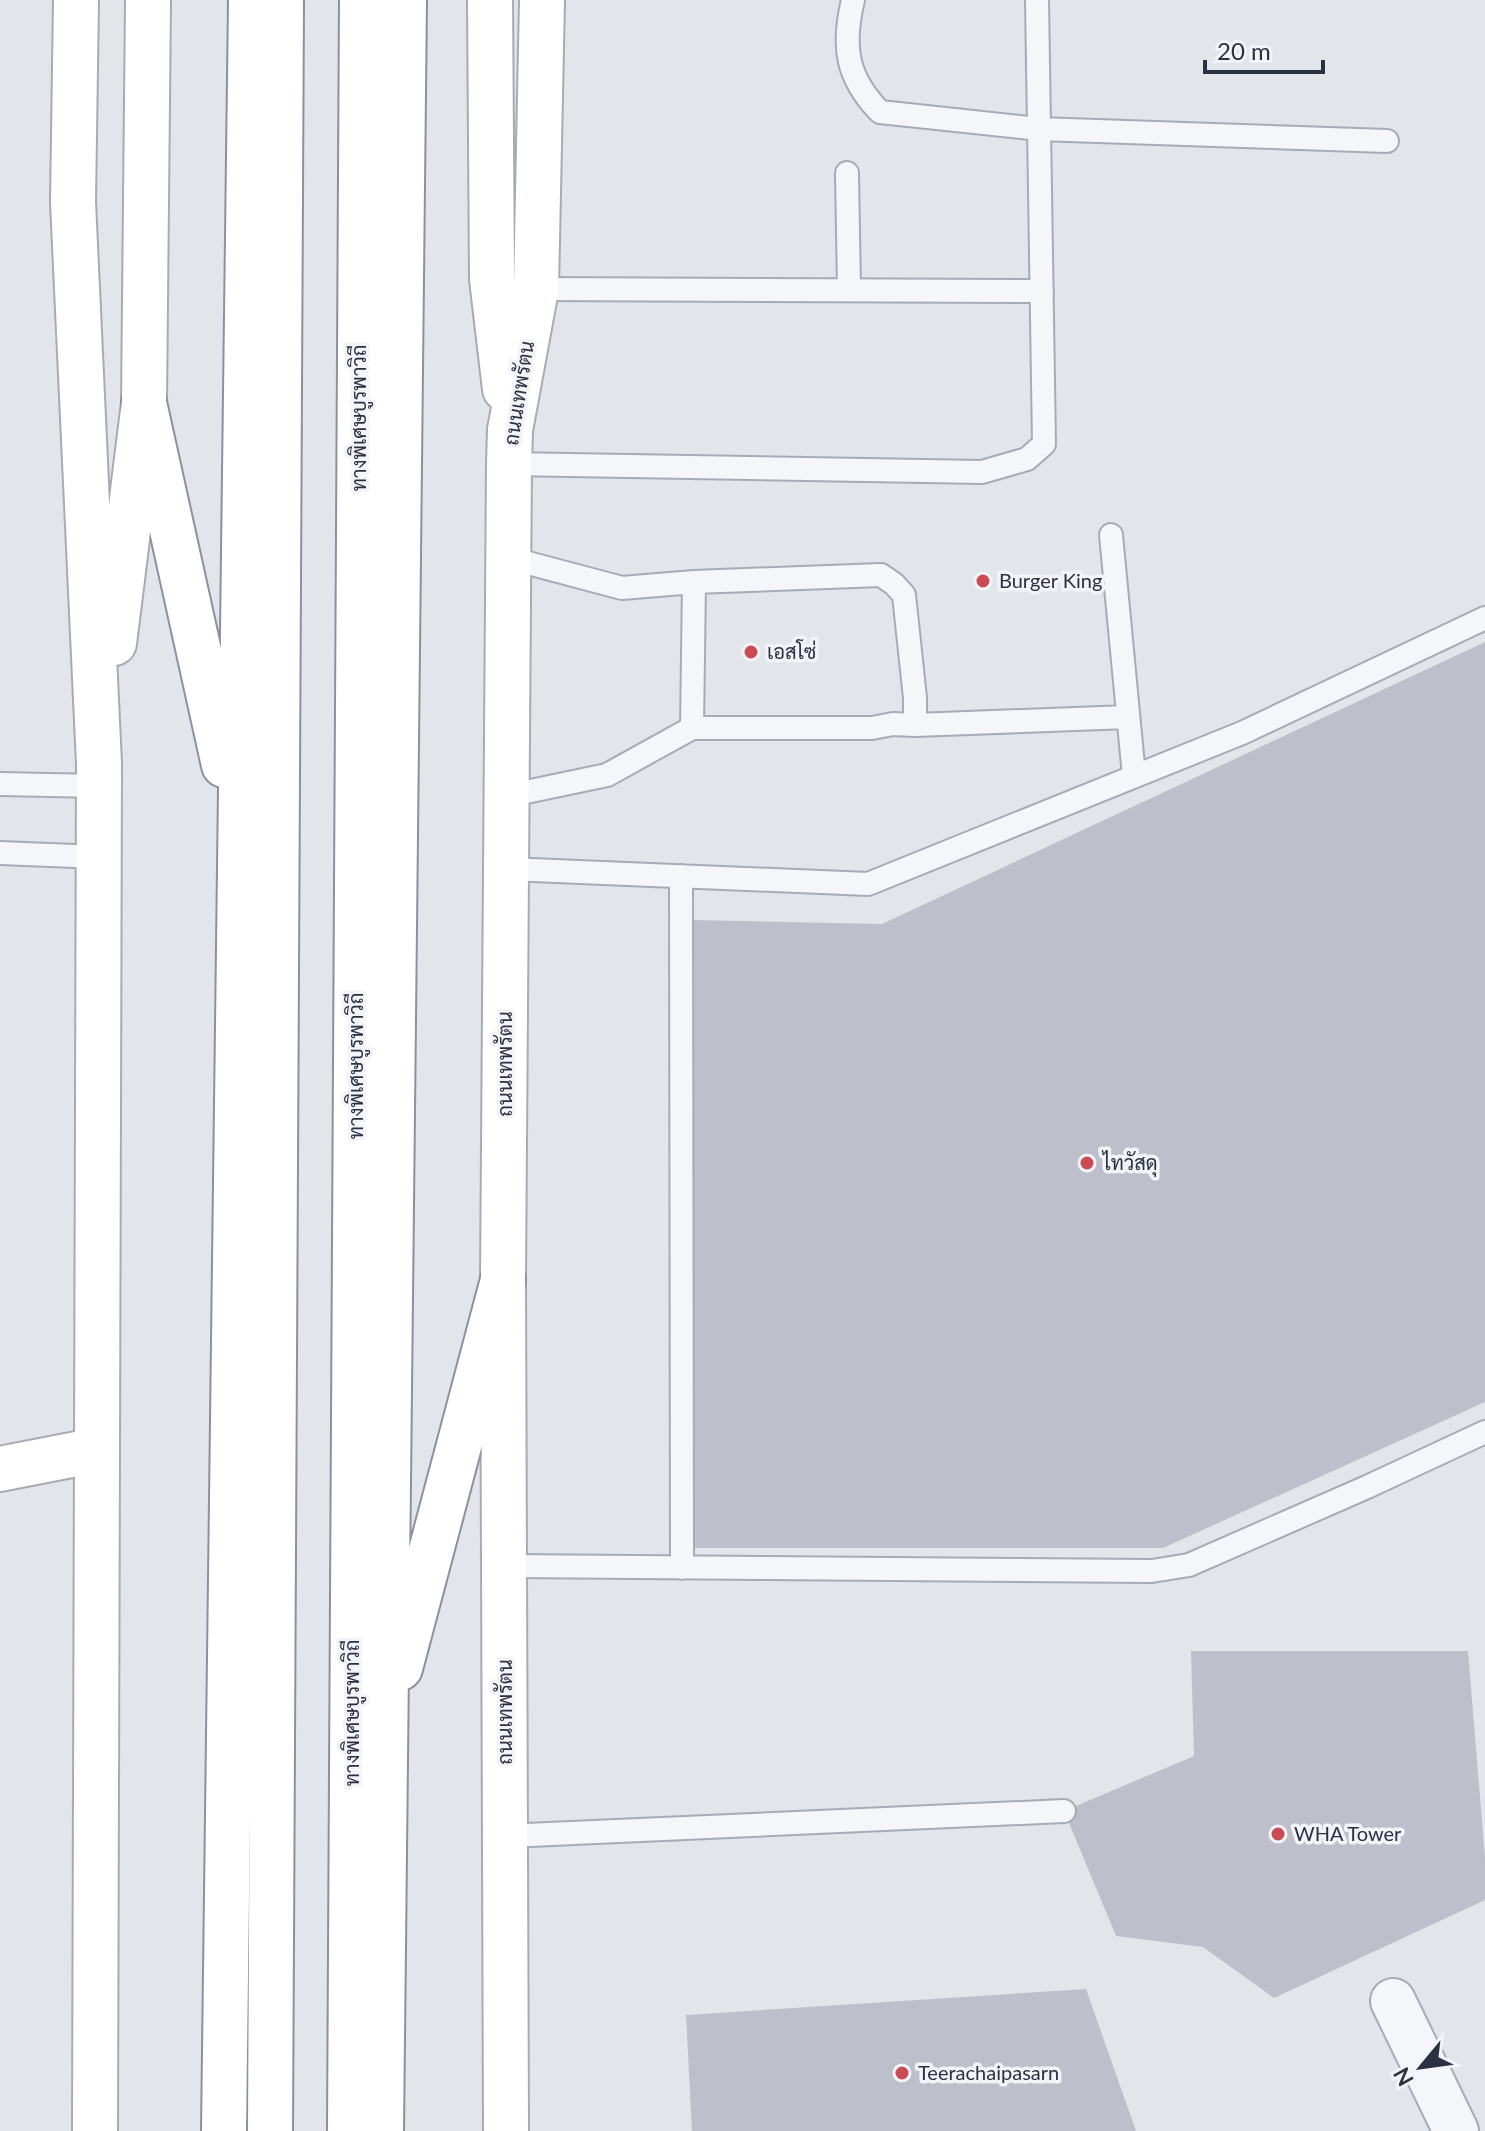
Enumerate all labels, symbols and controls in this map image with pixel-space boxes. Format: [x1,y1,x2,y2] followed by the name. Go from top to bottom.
[1205,24,1323,74] scale bar
[1217,36,1271,65] text: 20 m
[498,339,538,447] street label: ถนนเทพรัตน
[346,345,374,491] street label: ทางพิเศษบูรพาวิถี
[999,568,1102,592] place label: Burger King
[974,572,992,590] marker: Burger King
[767,639,816,663] place label: เอสโซ่
[742,643,760,661] marker: เอสโซ่
[343,993,371,1139] street label: ทางพิเศษบูรพาวิถี
[492,1011,516,1117] street label: ถนนเทพรัตน
[1101,1150,1158,1177] place label: ไทวัสดุ
[1078,1154,1096,1172] marker: ไทวัสดุ
[339,1640,367,1786] street label: ทางพิเศษบูรพาวิถี
[492,1659,516,1765] street label: ถนนเทพรัตน
[1294,1821,1402,1845] place label: WHA Tower
[1269,1825,1287,1843] marker: WHA Tower
[1381,2027,1461,2107] north arrow
[918,2060,1059,2084] place label: Teerachaipasarn
[1387,2063,1419,2091] text: N
[893,2064,911,2082] marker: Teerachaipasarn

